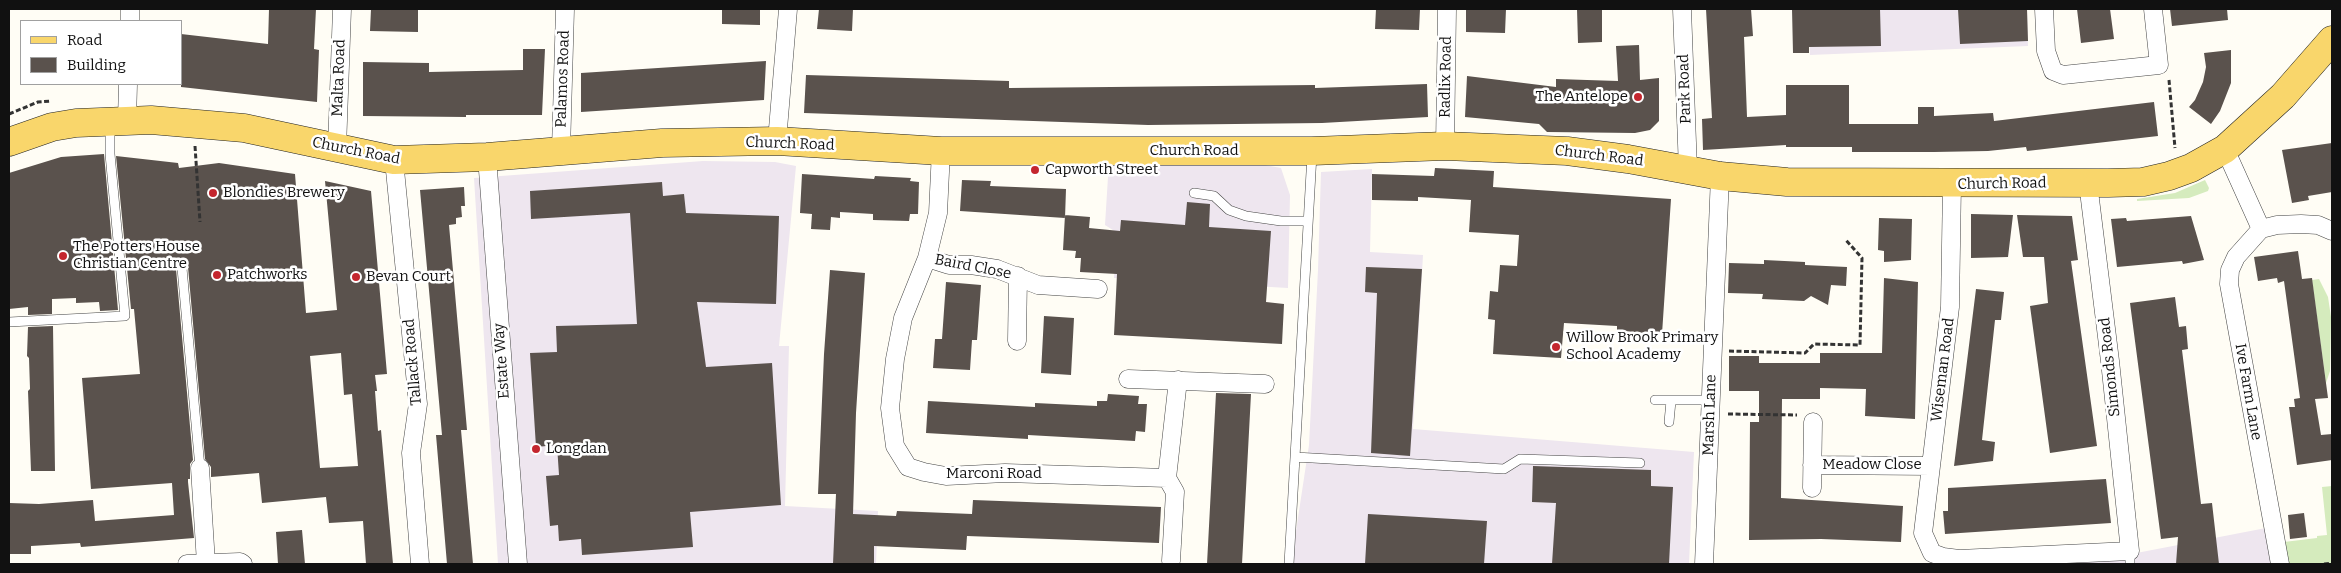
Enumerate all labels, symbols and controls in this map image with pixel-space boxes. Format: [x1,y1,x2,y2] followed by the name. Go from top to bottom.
[20,20,182,85] legend
[552,30,574,128] street label: Palamos Road
[67,31,102,49] text: Road
[1436,36,1456,118] street label: Radlix Road
[329,39,349,117] street label: Malta Road
[1675,54,1695,124] street label: Park Road
[67,56,126,74] text: Building
[1536,88,1628,106] place label: The Antelope
[1632,91,1644,103] marker: The Antelope
[745,133,835,155] street label: Church Road
[311,134,401,168] street label: Church Road
[1149,142,1239,160] street label: Church Road
[1554,142,1644,170] street label: Church Road
[1045,161,1158,179] place label: Capworth Street
[1029,164,1041,176] marker: Capworth Street
[1957,174,2047,194] street label: Church Road
[223,184,345,202] place label: Blondies Brewery
[207,187,219,199] marker: Blondies Brewery
[73,238,200,273] place label: The Potters House Christian Centre
[57,250,69,262] marker: The Potters House Christian Centre
[933,251,1013,283] street label: Baird Close
[227,266,307,284] place label: Patchworks
[366,268,451,286] place label: Bevan Court
[211,269,223,281] marker: Patchworks
[350,271,362,283] marker: Bevan Court
[2096,316,2124,418] street label: Simonds Road
[1928,317,1958,423] street label: Wiseman Road
[400,318,426,406] street label: Tallack Road
[490,323,514,399] street label: Estate Way
[1566,329,1719,364] place label: Willow Brook Primary School Academy
[1550,341,1562,353] marker: Willow Brook Primary School Academy
[2231,342,2265,442] street label: Ive Farm Lane
[1700,374,1720,456] street label: Marsh Lane
[546,440,607,458] place label: Longdan
[530,443,542,455] marker: Longdan
[1822,456,1922,474] street label: Meadow Close
[946,465,1042,483] street label: Marconi Road

